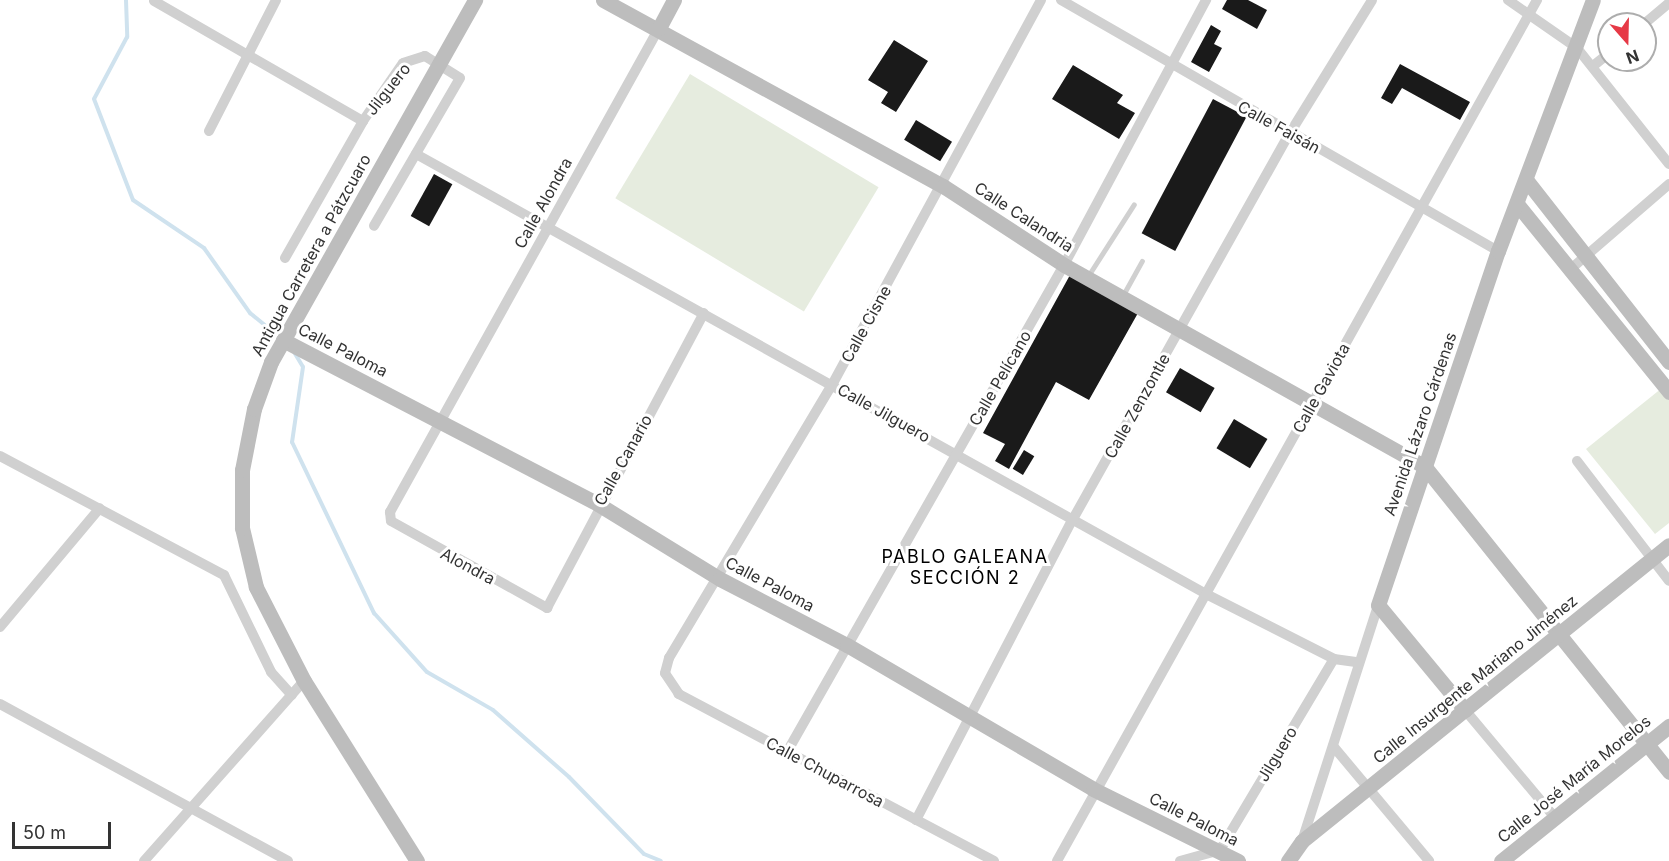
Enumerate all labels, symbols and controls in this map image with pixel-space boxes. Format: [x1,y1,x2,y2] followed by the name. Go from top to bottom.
[1597,12,1657,72] north arrow
[1623,46,1642,69] text: N
[362,59,414,119] street label: Jilguero
[1235,97,1323,157] street label: Calle Faisán
[247,151,375,359] street label: Antigua Carretera a Pátzcuaro
[510,154,576,252] street label: Calle Alondra
[971,178,1077,256] street label: Calle Calandria
[837,282,895,366] street label: Calle Cisne
[295,319,391,381] street label: Calle Paloma
[965,327,1035,429] street label: Calle Pelícano
[1380,330,1460,518] street label: Avenida Lázaro Cárdenas
[1288,340,1354,436] street label: Calle Gaviota
[1100,350,1174,462] street label: Calle Zenzontle
[834,380,934,446] street label: Calle Jilguero
[590,411,656,509] street label: Calle Canario
[438,544,498,588] street label: Alondra
[881,547,1049,590] district label: PABLO GALEANA SECCIÓN 2
[722,553,818,615] street label: Calle Paloma
[1369,591,1581,767] street label: Calle Insurgente Mariano Jiménez
[1494,711,1654,847] street label: Calle José María Morelos
[1253,723,1301,785] street label: Jilguero
[763,733,887,811] street label: Calle Chuparrosa
[1146,788,1242,850] street label: Calle Paloma
[15,810,114,848] scale bar
[23,822,66,843] text: 50 m

